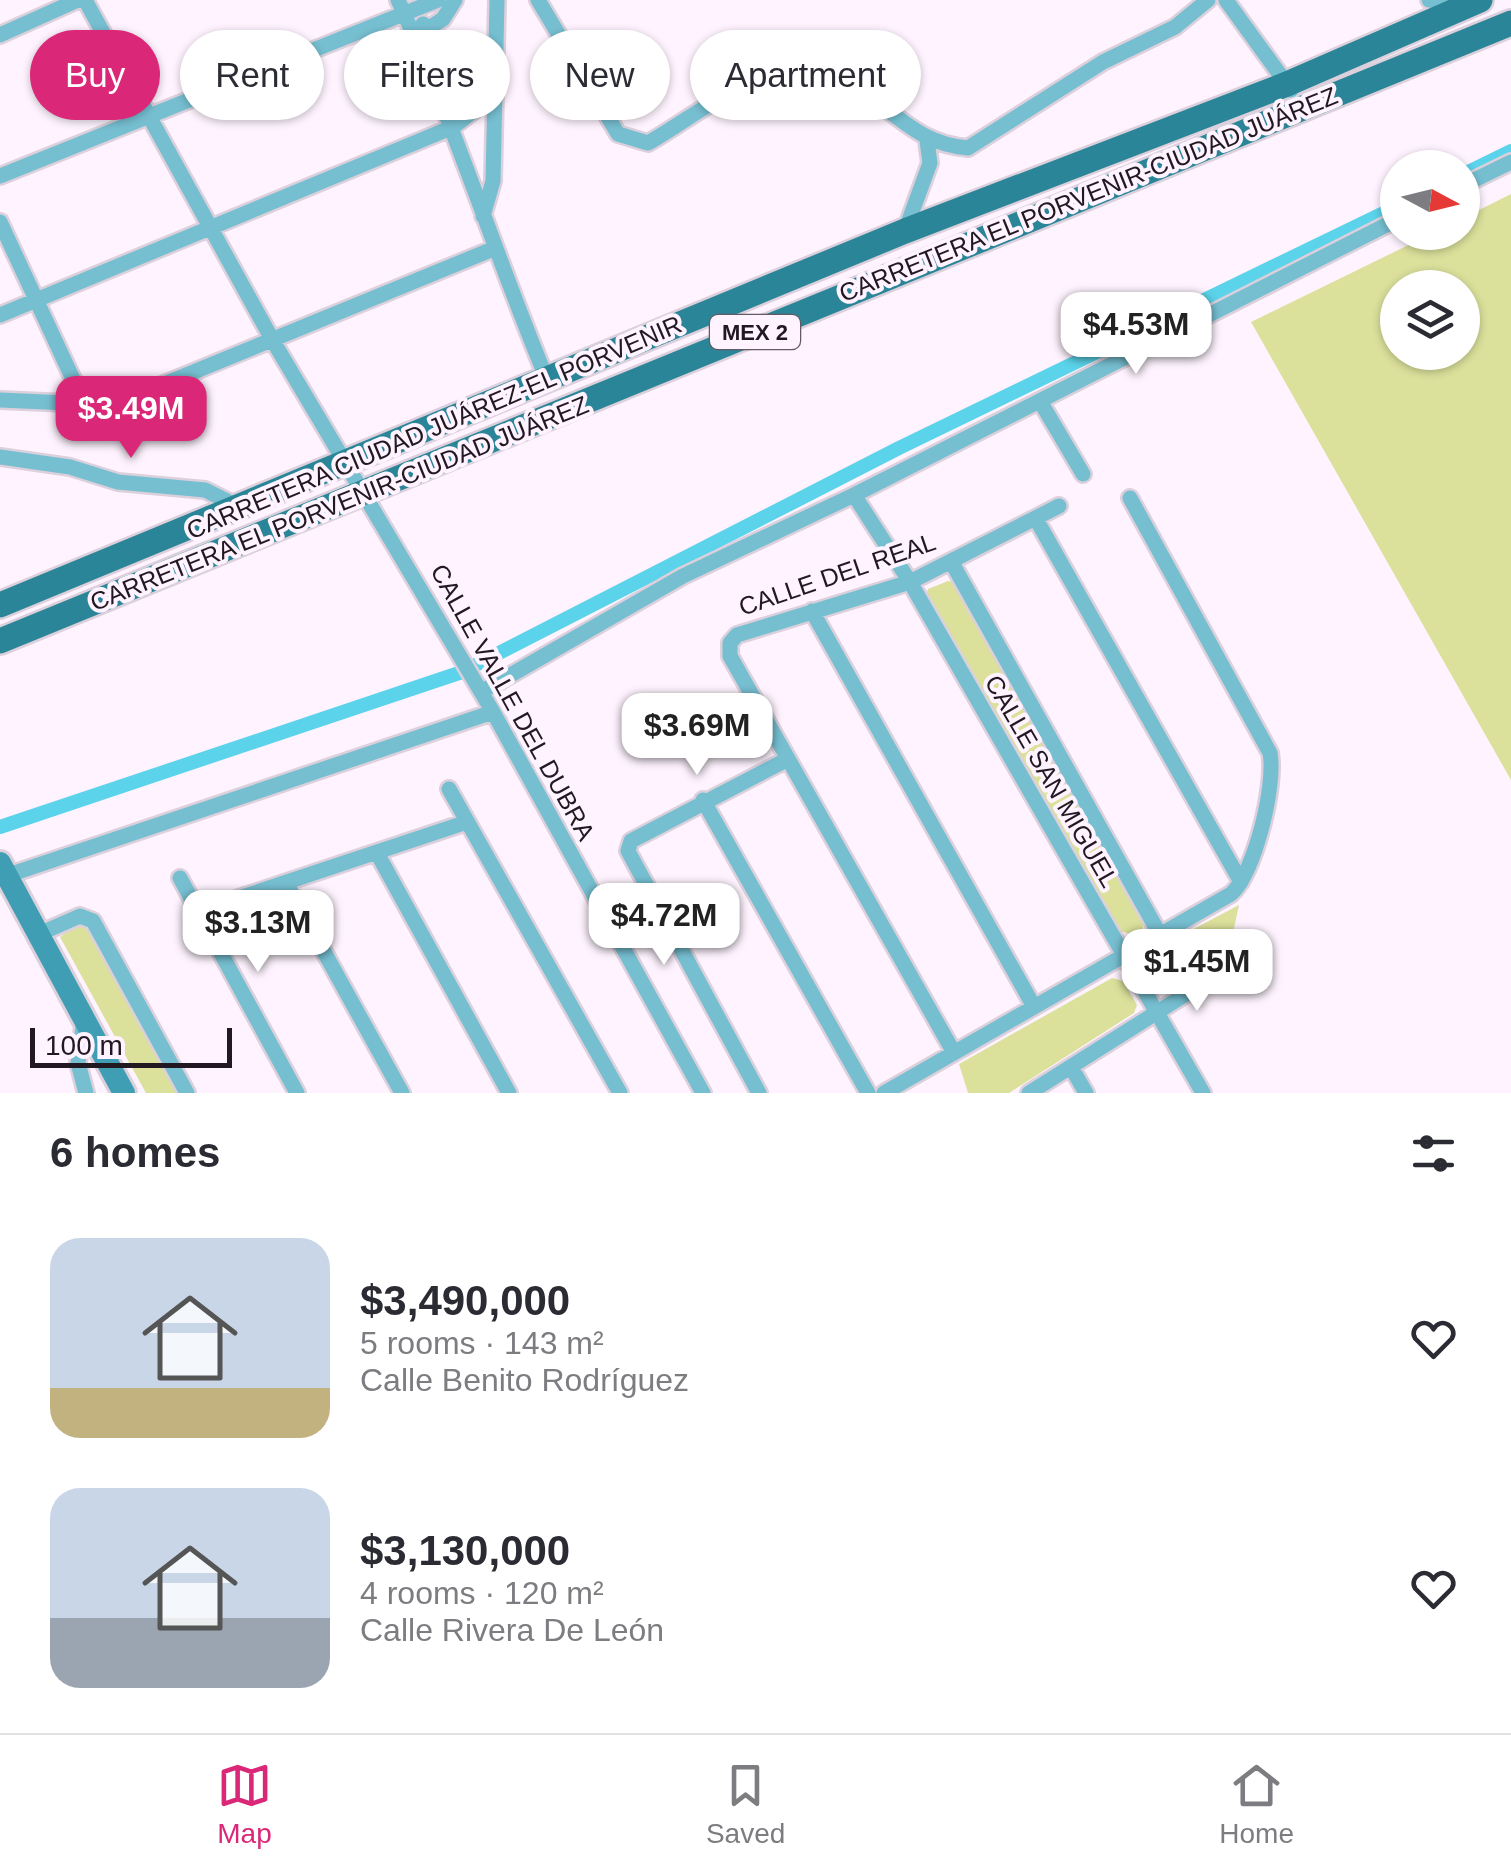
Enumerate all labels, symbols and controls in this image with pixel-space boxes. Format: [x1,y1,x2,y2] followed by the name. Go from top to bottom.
[30,30,160,120] chip: Buy
[180,30,324,120] chip: Rent
[344,30,510,120] chip: Filters
[530,30,670,120] chip: New
[690,30,921,120] chip: Apartment
[835,81,1341,307] street label: CARRETERA EL PORVENIR-CIUDAD JUÁREZ
[1380,150,1480,250] north arrow
[1380,150,1480,370] map controls
[1380,270,1480,370] button: layers
[1055,292,1217,377] pin: $4.53M
[1083,306,1189,342] text: $4.53M
[182,310,686,544] street label: CARRETERA CIUDAD JUÁREZ-EL PORVENIR
[710,315,800,349] road number: MEX 2
[50,376,212,461] pin: $3.49M
[78,390,184,426] text: $3.49M
[86,390,592,616] street label: CARRETERA EL PORVENIR-CIUDAD JUÁREZ
[735,527,939,621] street label: CALLE DEL REAL
[425,559,601,845] street label: CALLE VALLE DEL DUBRA
[980,670,1124,892] street label: CALLE SAN MIGUEL
[616,693,778,778] pin: $3.69M
[644,707,750,743] text: $3.69M
[583,883,745,968] pin: $4.72M
[177,890,339,975] pin: $3.13M
[611,897,717,933] text: $4.72M
[205,904,311,940] text: $3.13M
[1116,929,1278,1014] pin: $1.45M
[1144,943,1250,979] text: $1.45M
[30,1023,232,1068] scale bar
[45,1030,123,1061] text: 100 m
[1406,1126,1461,1181] icon: filters
[50,1129,220,1176] text: 6 homes
[360,1277,570,1324] text: $3,490,000
[130,1278,250,1398] icon: home
[1406,1311,1461,1366] icon: heart
[360,1325,604,1361] text: 5 rooms · 143 m²
[360,1362,689,1398] text: Calle Benito Rodríguez
[360,1527,570,1574] text: $3,130,000
[130,1528,250,1648] icon: home
[1406,1561,1461,1616] icon: heart
[360,1575,604,1611] text: 4 rooms · 120 m²
[360,1612,664,1648] text: Calle Rivera De León
[217,1758,272,1850] tab: Map
[706,1758,785,1850] tab: Saved
[1219,1758,1294,1850] tab: Home

